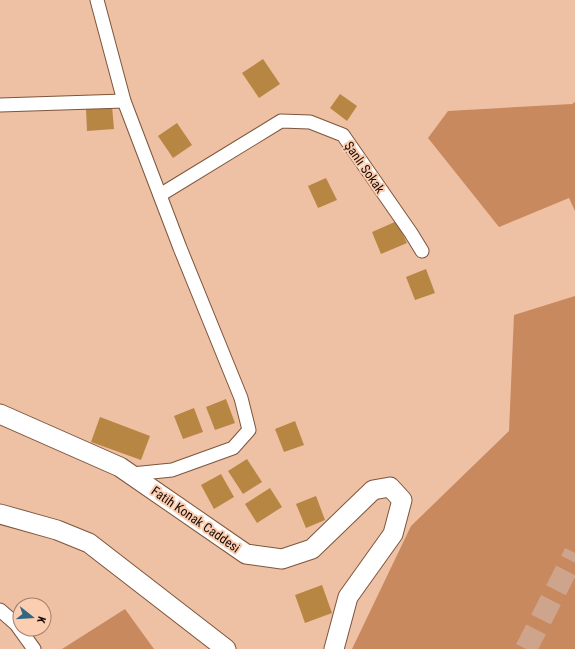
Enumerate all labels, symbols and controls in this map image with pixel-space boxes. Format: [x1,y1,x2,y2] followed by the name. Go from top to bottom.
[341,139,388,196] street label: Şanlı Sokak
[149,483,243,556] street label: Fatih Konak Caddesi
[12,597,52,637] north arrow
[34,615,48,625] text: K

